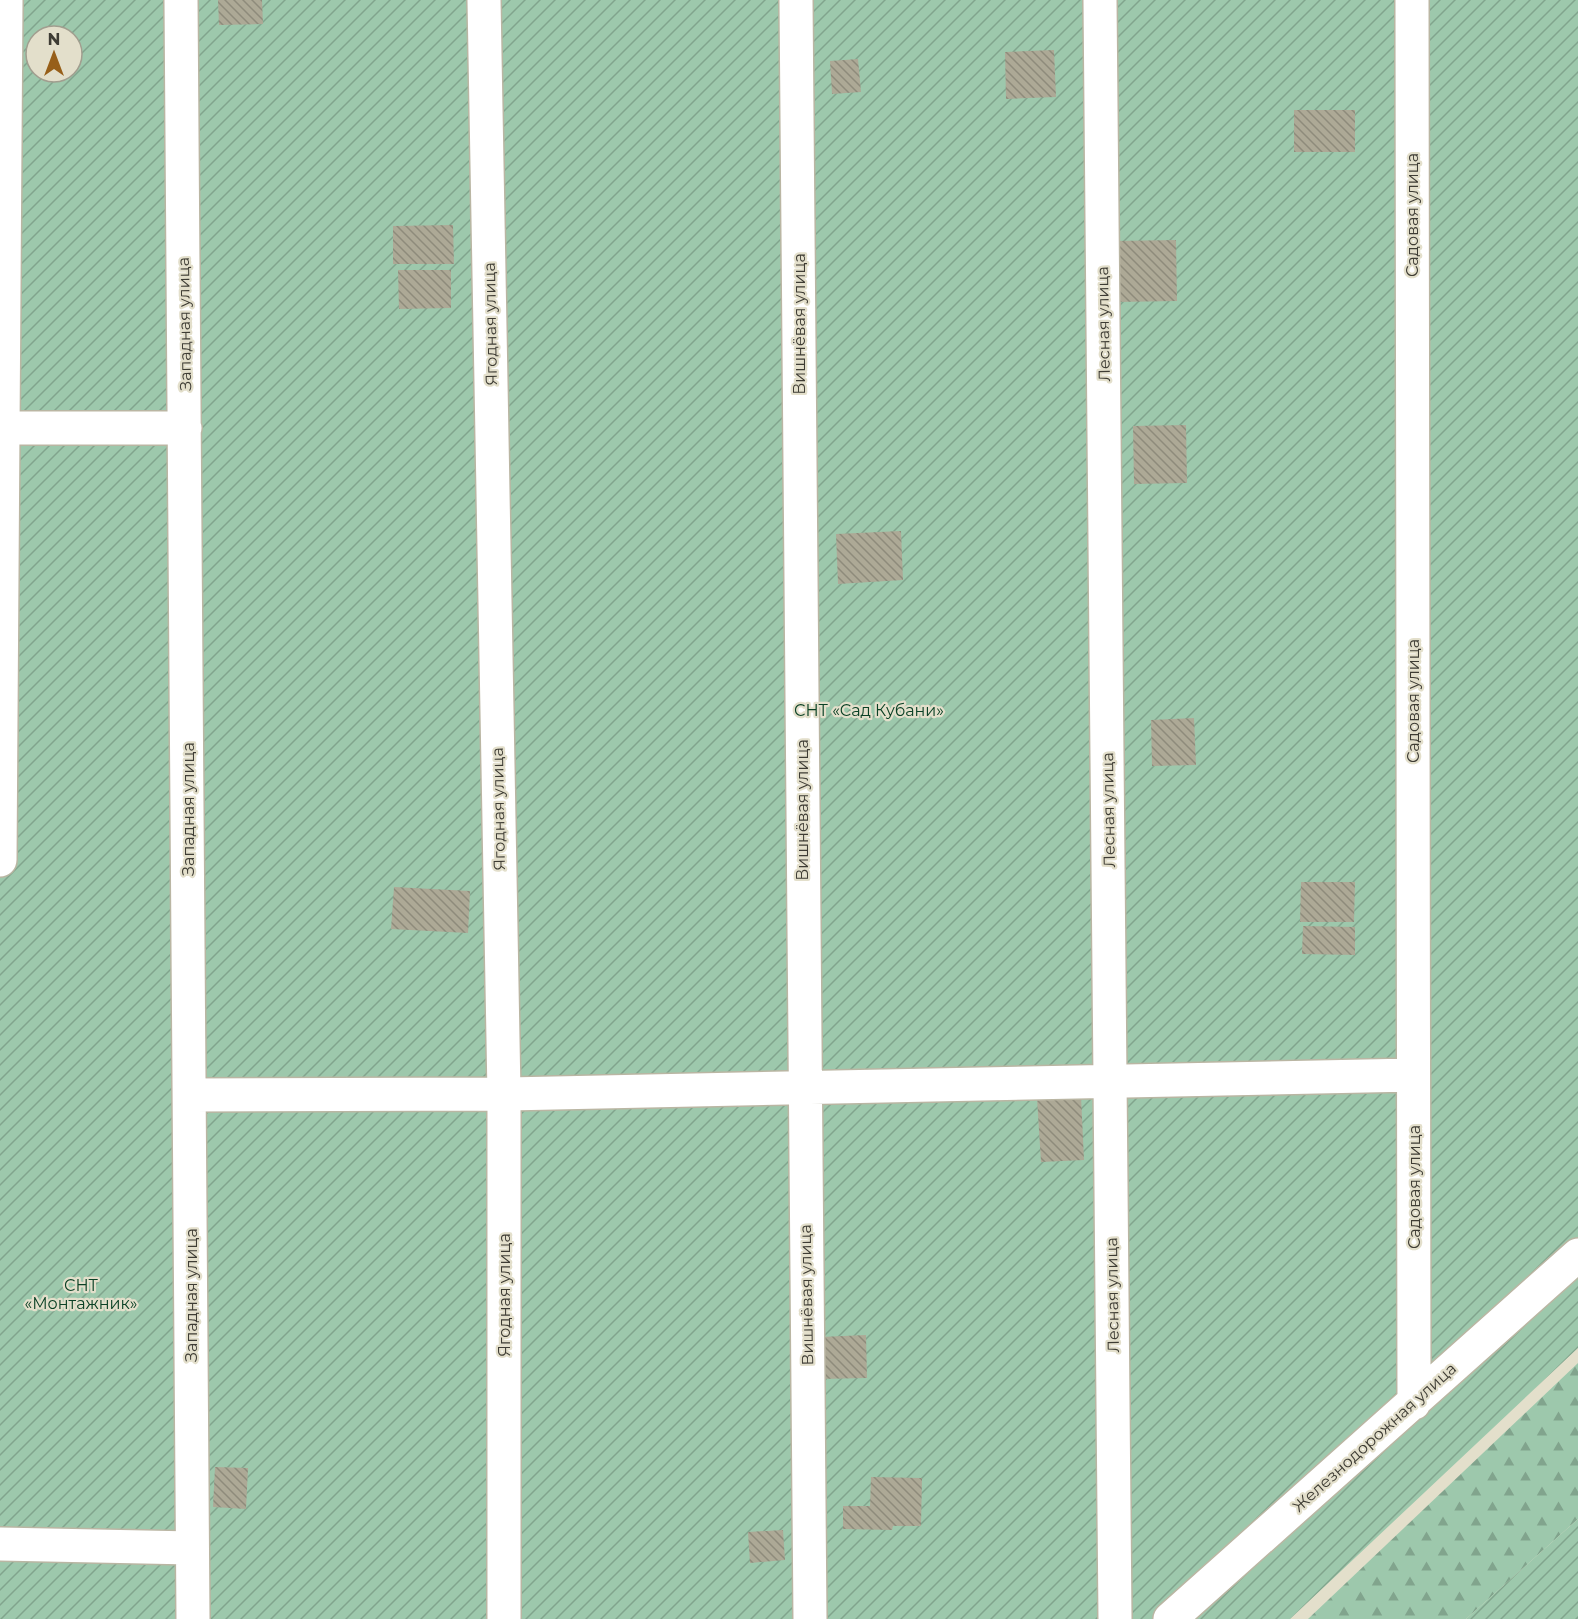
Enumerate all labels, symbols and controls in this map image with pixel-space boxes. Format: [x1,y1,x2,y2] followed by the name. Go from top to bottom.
[24,24,84,84] north arrow
[48,30,60,49] text: N
[1403,153,1422,277] street label: Садовая улица
[790,253,809,395] street label: Вишнёвая улица
[174,257,195,391] street label: Западная улица
[480,262,501,386] street label: Ягодная улица
[1093,266,1114,382] street label: Лесная улица
[1404,639,1423,763] street label: Садовая улица
[794,701,944,720] park label: СНТ «Сад Кубани»
[793,739,812,881] street label: Вишнёвая улица
[179,742,198,876] street label: Западная улица
[488,747,509,871] street label: Ягодная улица
[1098,752,1119,868] street label: Лесная улица
[1405,1125,1424,1249] street label: Садовая улица
[796,1224,817,1366] street label: Вишнёвая улица
[182,1228,201,1362] street label: Западная улица
[495,1233,514,1357] street label: Ягодная улица
[1102,1237,1123,1353] street label: Лесная улица
[25,1276,137,1313] park label: СНТ «Монтажник»
[1289,1359,1460,1516] street label: Железнодорожная улица

